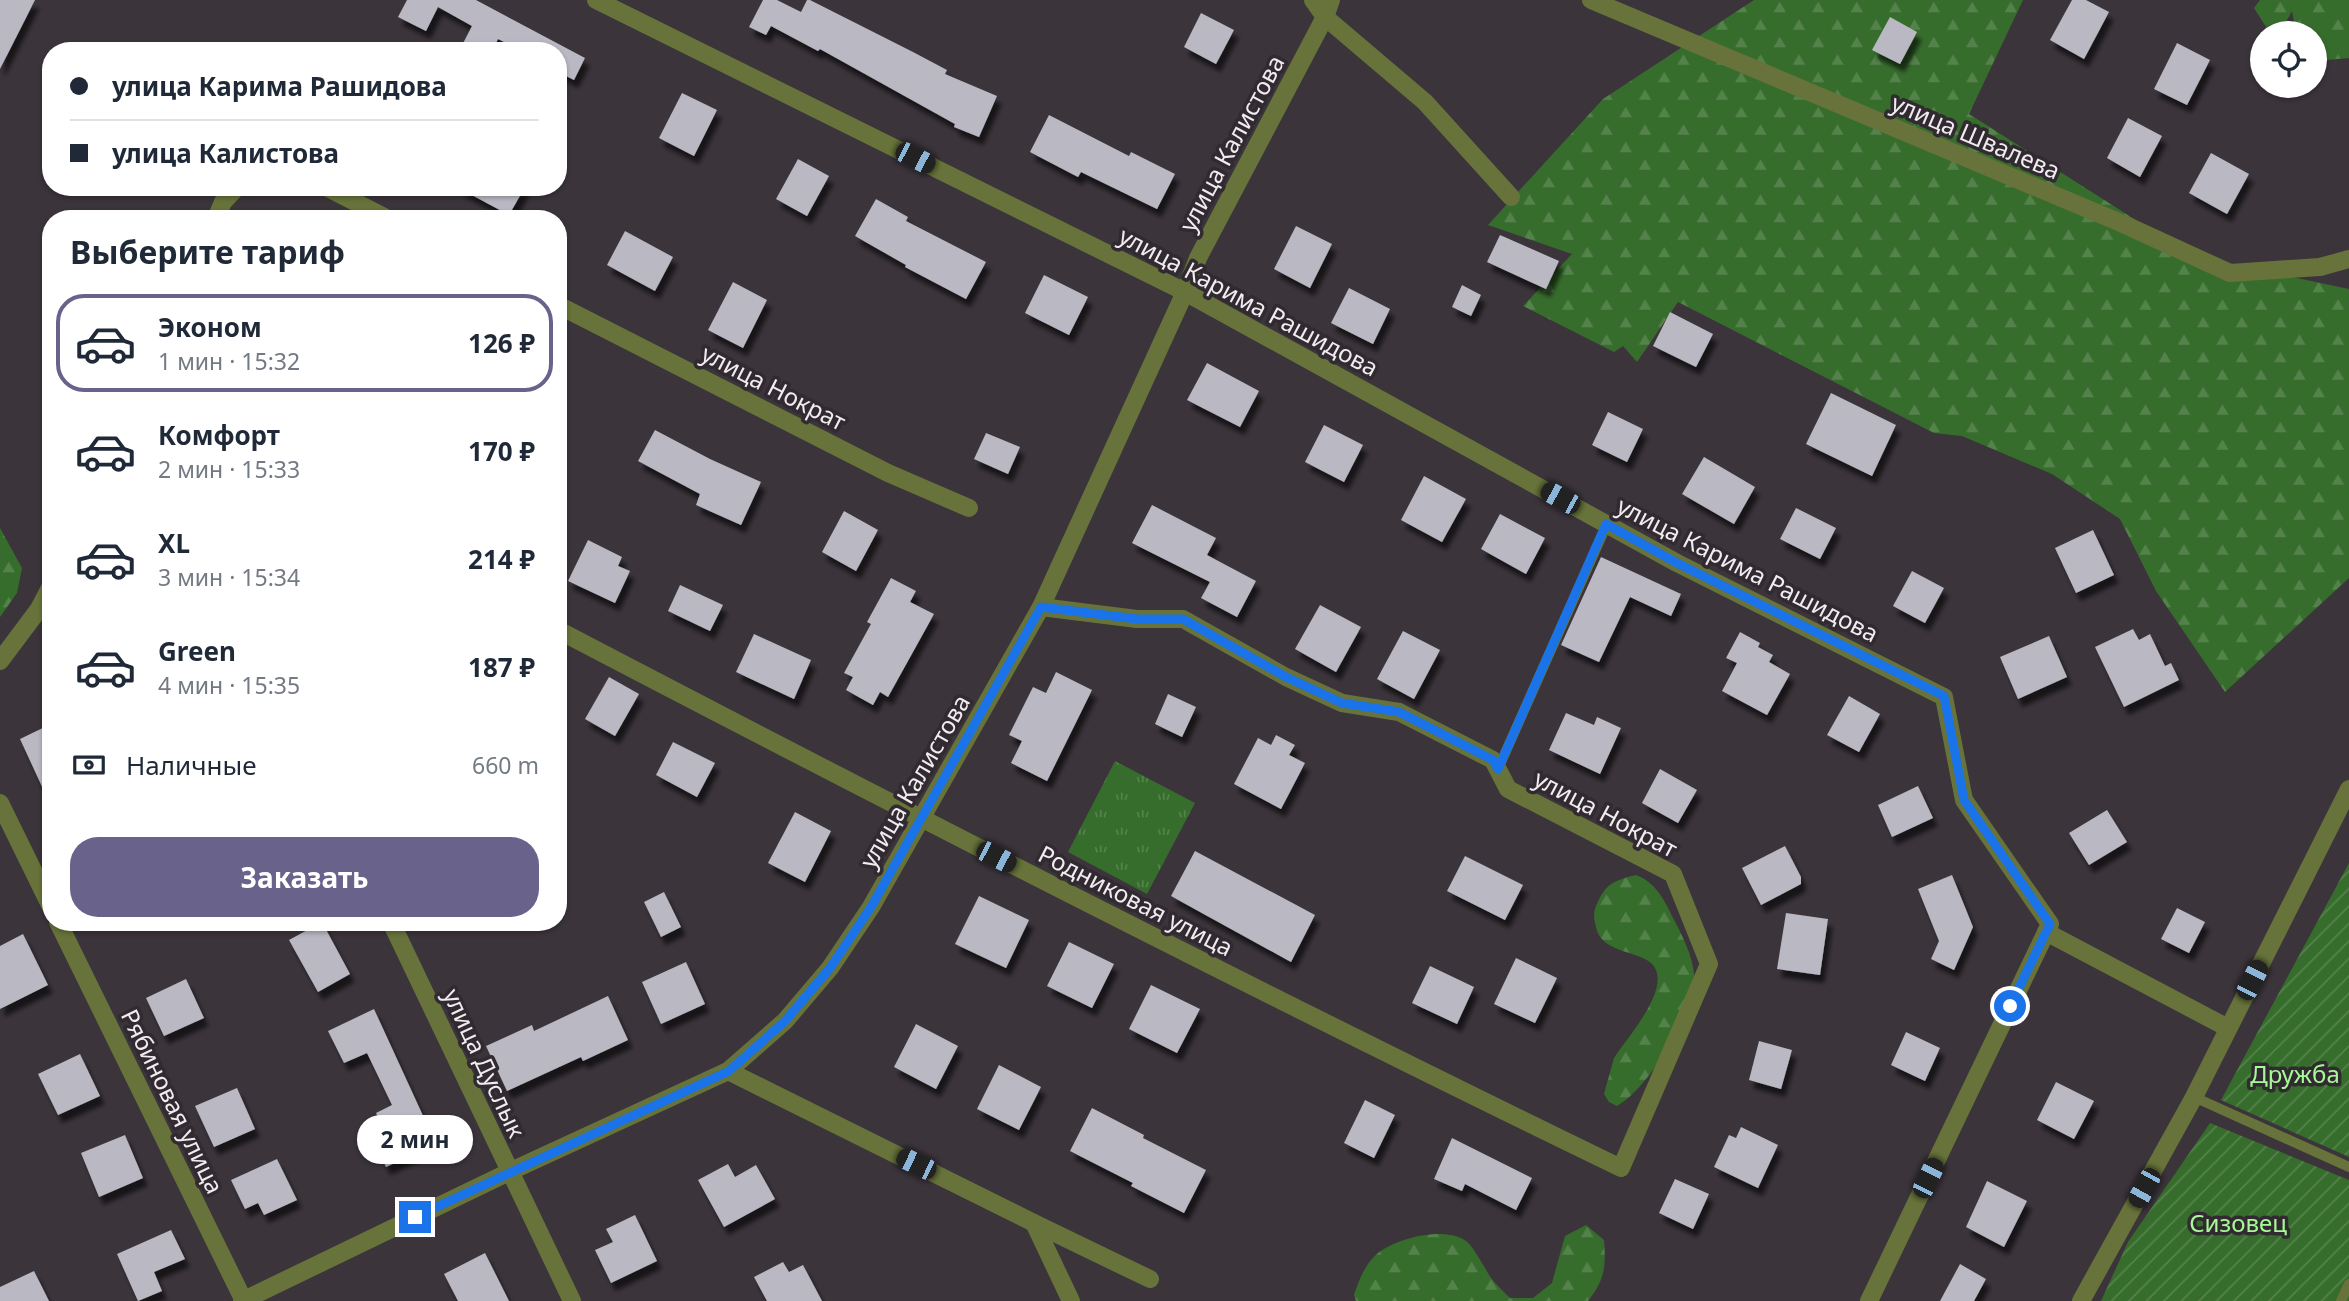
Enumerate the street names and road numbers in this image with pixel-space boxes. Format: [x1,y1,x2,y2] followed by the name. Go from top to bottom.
[1171,49,1291,237] street label: улица Калистова
[1887,86,2065,186] street label: улица Швалева
[1114,219,1384,383] street label: улица Карима Рашидова
[696,336,852,438] street label: улица Нократ
[1612,489,1884,649] street label: улица Карима Рашидова
[851,688,977,874] street label: улица Калистова
[1529,761,1683,865] street label: улица Нократ
[1033,837,1239,963] street label: Родниковая улица
[436,983,534,1143] street label: улица Дуслык
[114,1003,232,1199] street label: Рябиновая улица

